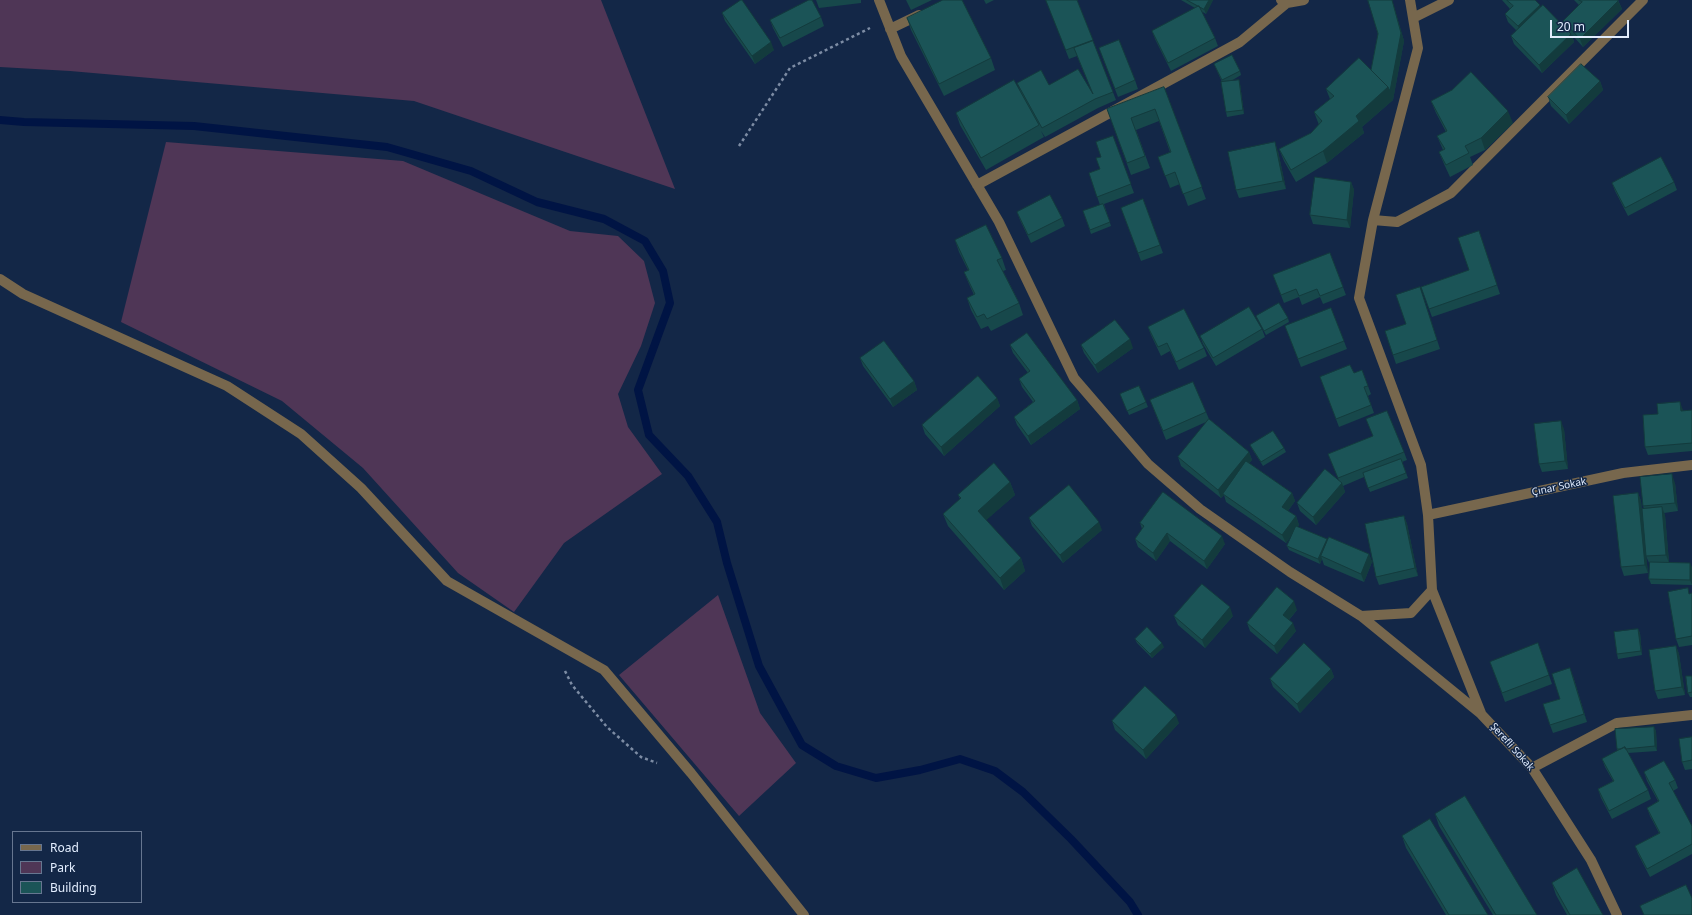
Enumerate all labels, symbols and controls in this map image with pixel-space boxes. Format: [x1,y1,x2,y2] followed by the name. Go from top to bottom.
[1552,12,1631,38] scale bar
[1557,18,1585,35] text: 20 m
[1531,475,1587,499] street label: Çınar Sokak
[1488,721,1536,773] street label: Şerefli Sokak
[12,831,142,903] legend
[50,839,79,856] text: Road
[50,859,75,876] text: Park
[50,879,97,896] text: Building

